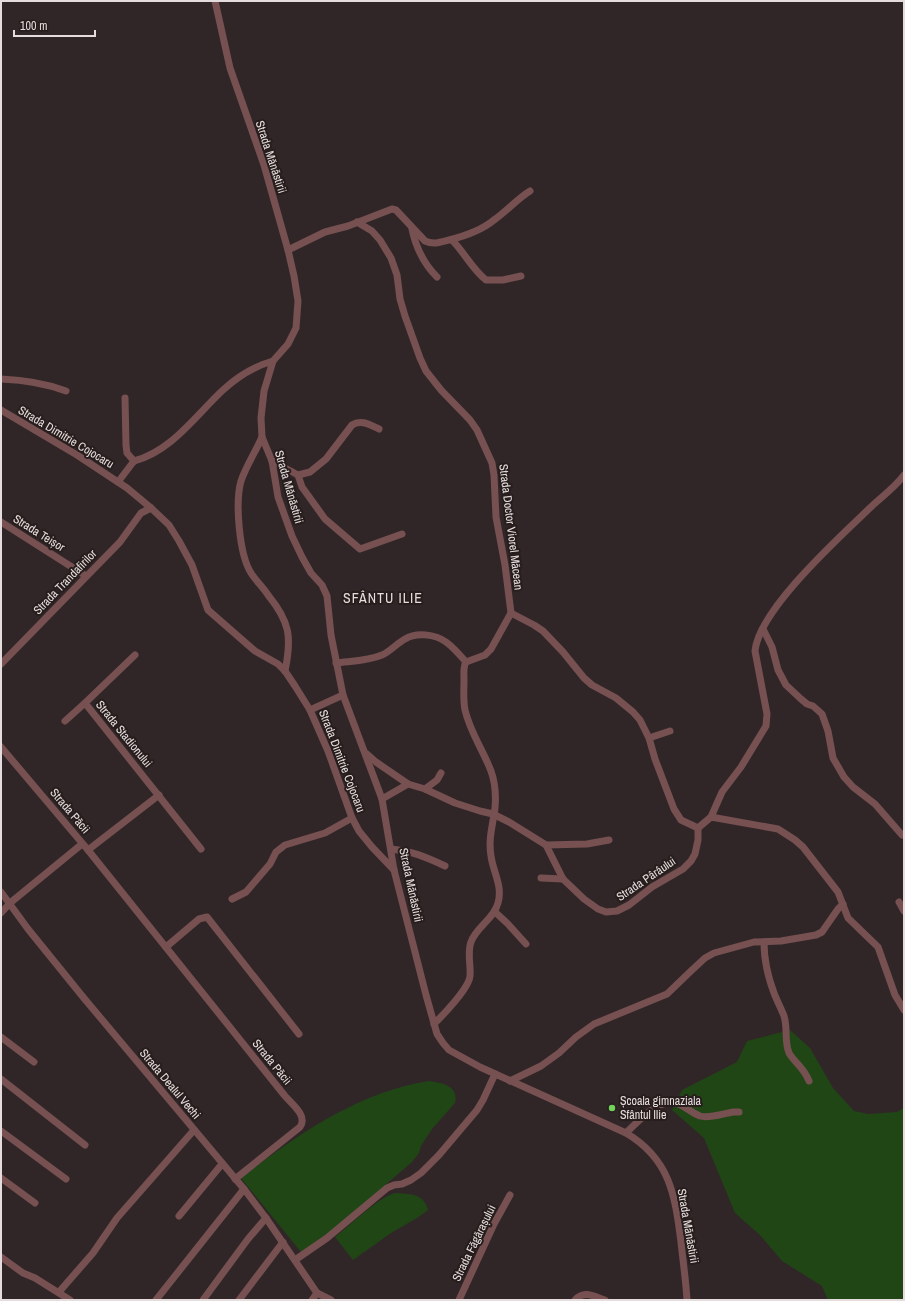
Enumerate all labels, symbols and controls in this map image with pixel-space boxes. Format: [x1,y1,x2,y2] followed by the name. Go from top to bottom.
[14,12,95,38] scale bar
[20,18,47,34] text: 100 m
[252,119,290,195] street label: Strada Mănăstirii
[15,402,117,472] street label: Strada Dimitrie Cojocaru
[271,449,307,525] street label: Strada Mănăstirii
[495,463,527,591] street label: Strada Doctor Viorel Măcean
[10,511,69,556] street label: Strada Teișor
[30,545,101,618] street label: Strada Trandafirilor
[343,589,423,607] district label: SFÂNTU ILIE
[92,697,156,771] street label: Strada Stadionului
[315,707,369,815] street label: Strada Dimitrie Cojocaru
[46,785,94,837] street label: Strada Păcii
[395,846,427,924] street label: Strada Mănăstirii
[613,853,679,905] street label: Strada Pârâului
[249,1036,295,1088] street label: Strada Păcii
[136,1046,204,1122] street label: Strada Dealul Vechi
[620,1093,701,1123] place label: Școala gimnaziala Sfântul Ilie
[607,1103,617,1113] marker: Școala gimnaziala Sfântul Ilie
[674,1187,702,1265] street label: Strada Mănăstirii
[449,1202,499,1284] street label: Strada Făgărașului

